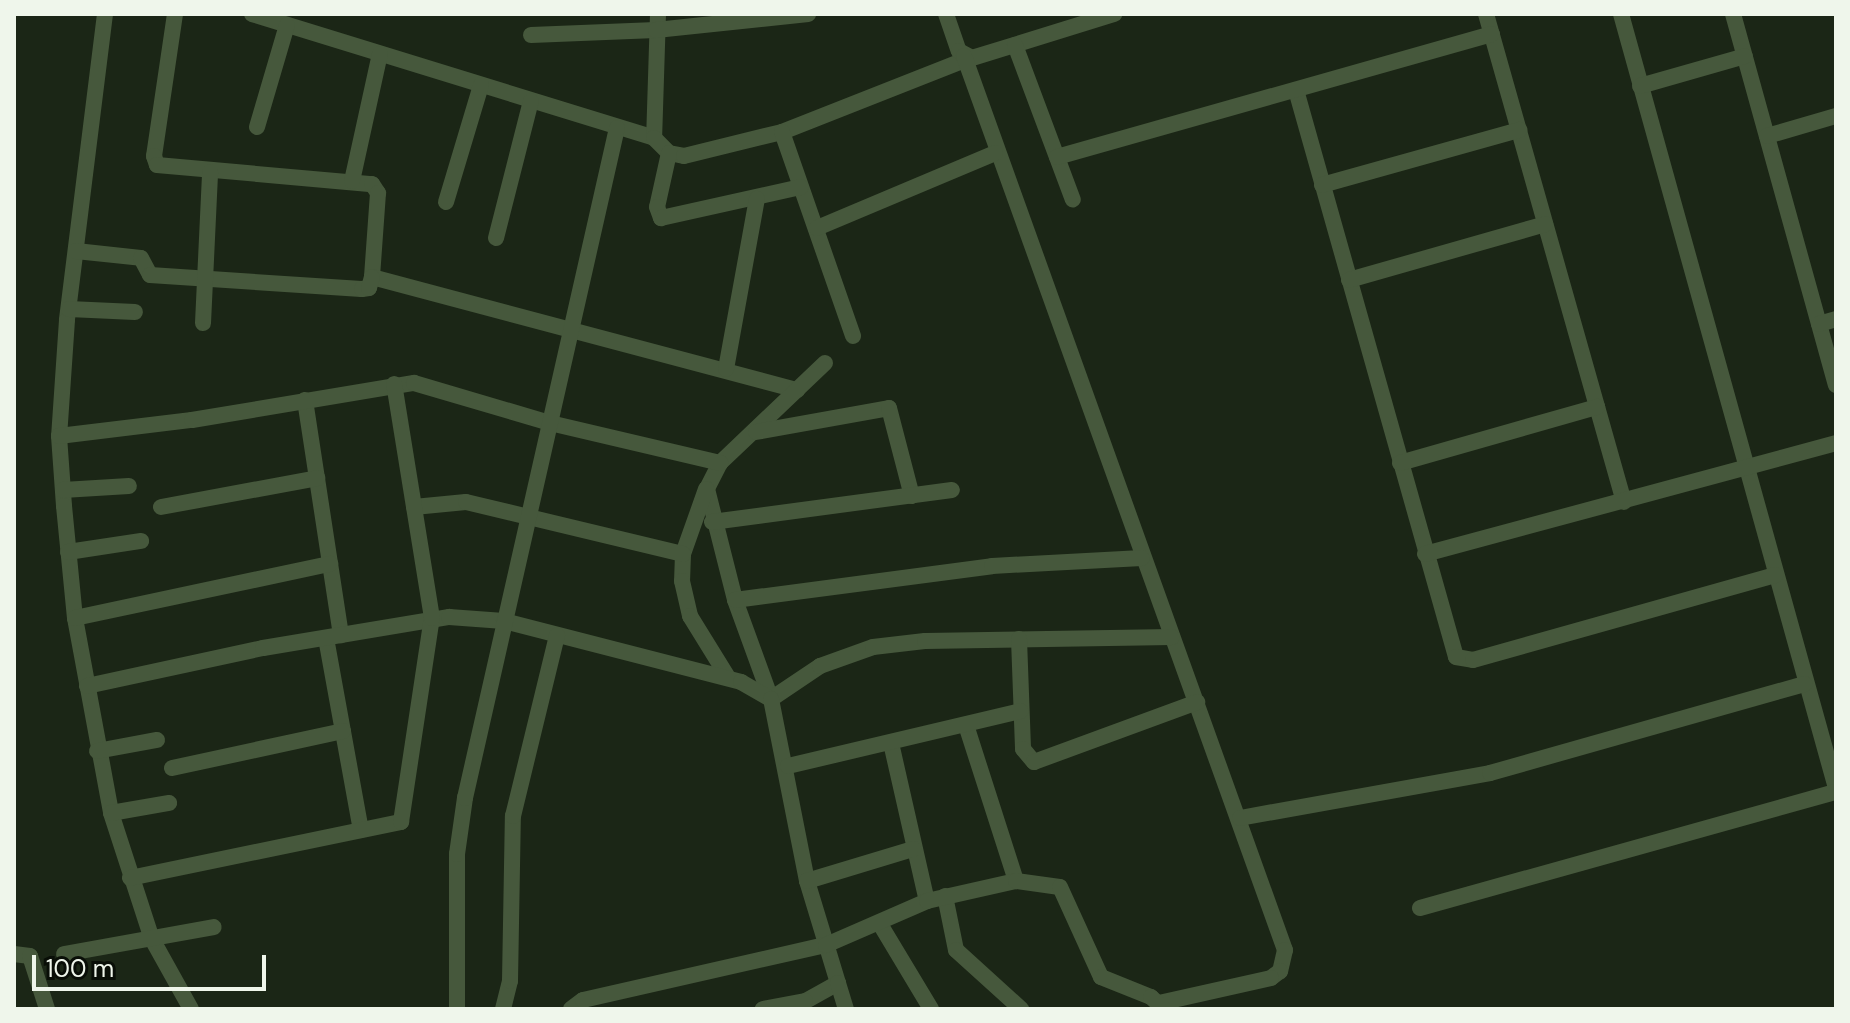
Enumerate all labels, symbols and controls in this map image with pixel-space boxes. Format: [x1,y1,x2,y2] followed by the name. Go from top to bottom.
[36,939,270,989] scale bar
[46,953,114,984] text: 100 m

